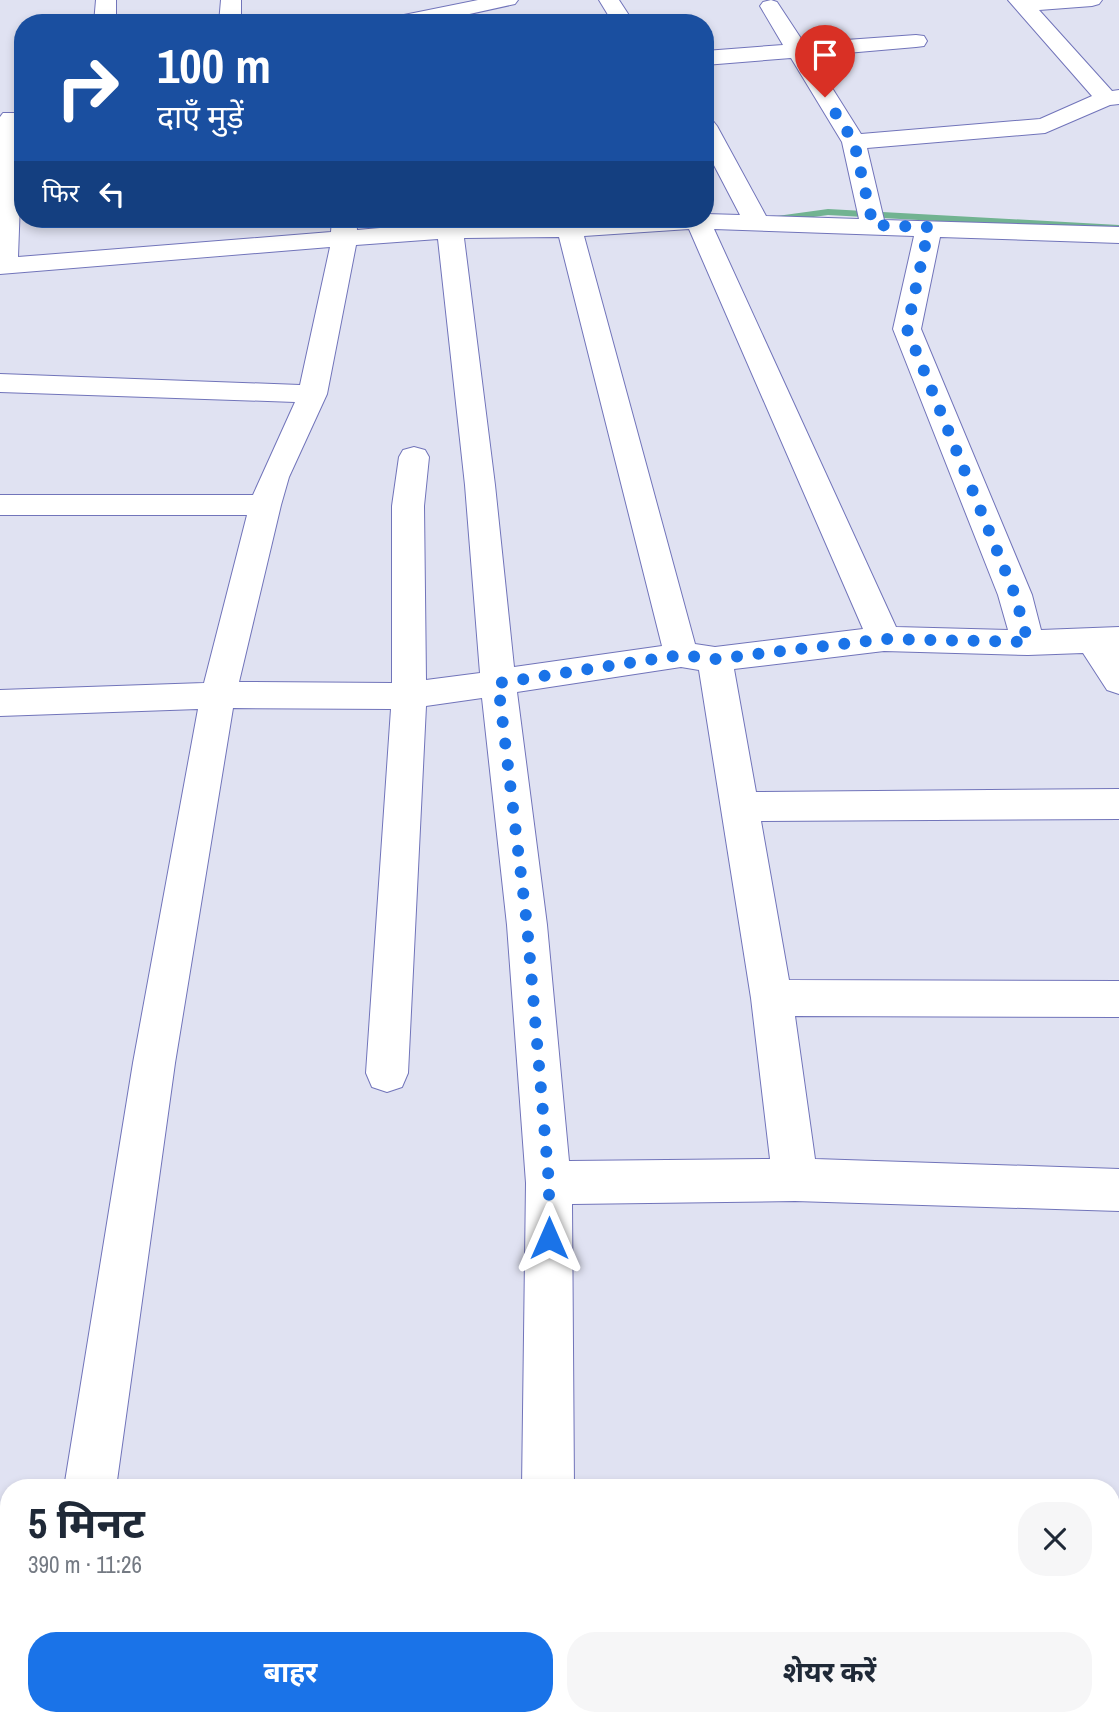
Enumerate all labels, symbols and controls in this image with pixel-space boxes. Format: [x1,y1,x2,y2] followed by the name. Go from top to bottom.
[795,25,855,97] pin
[157,32,271,98] text: 100 m
[806,36,844,74] icon: arrive
[42,42,133,133] icon: right
[157,95,244,138] text: दाएँ मुड़ें
[42,175,79,210] text: फिर
[93,175,131,213] icon: left
[512,1201,586,1275] position arrow
[28,1495,145,1551] text: 5 मिनट
[1018,1502,1092,1576] button: close
[28,1549,142,1580] text: 390 m · 11:26
[28,1632,553,1712] button: बाहर
[567,1632,1092,1712] button: शेयर करें

